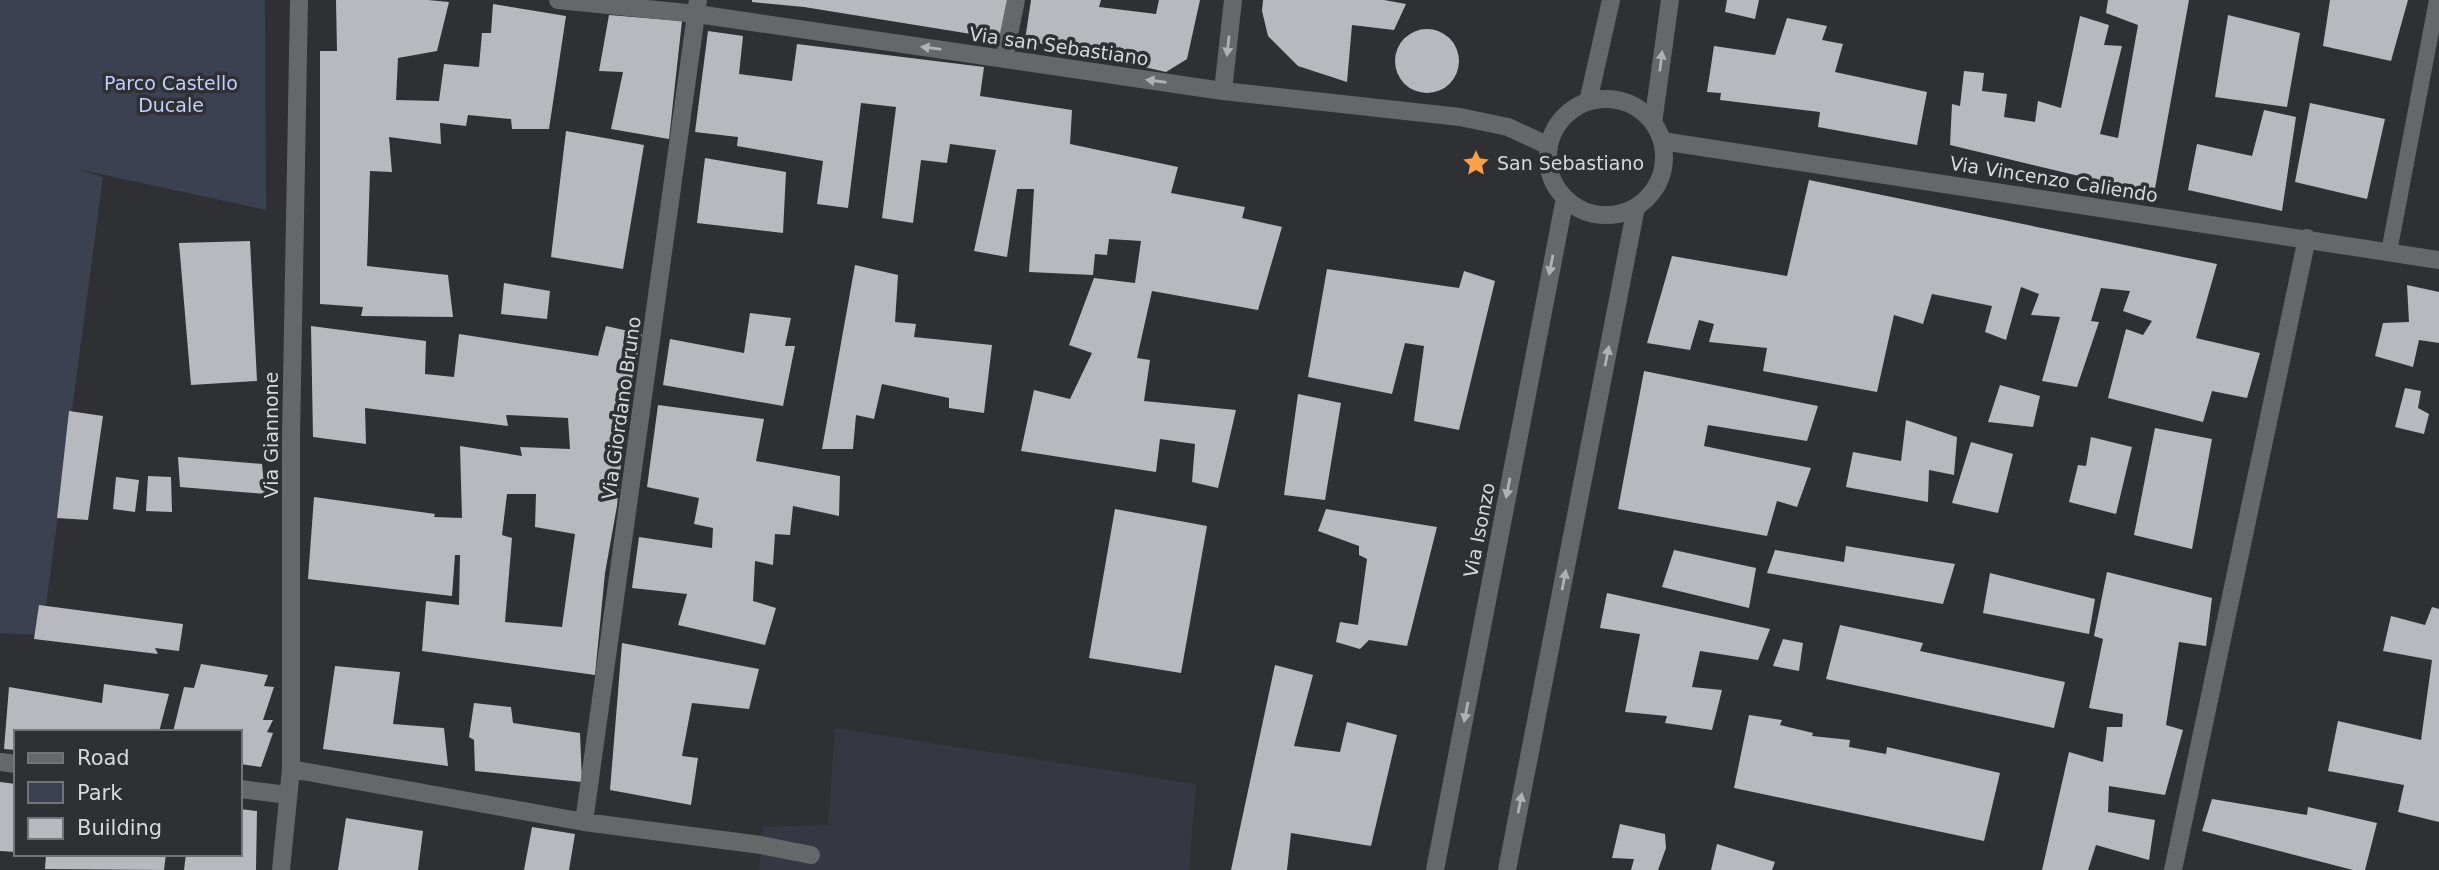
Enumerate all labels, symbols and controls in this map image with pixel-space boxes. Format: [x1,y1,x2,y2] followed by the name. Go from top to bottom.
[968,23,1150,69] street label: Via san Sebastiano
[1223,35,1234,57] one-way arrow
[919,42,941,53] one-way arrow
[1655,50,1666,72] one-way arrow
[104,72,238,116] park label: Parco Castello Ducale
[1145,76,1167,87] one-way arrow
[1461,148,1491,178] place icon: San Sebastiano
[1497,152,1644,174] place label: San Sebastiano
[1948,152,2160,206] street label: Via Vincenzo Caliendo
[1546,254,1557,276] one-way arrow
[597,315,645,501] street label: Via Giordano Bruno
[1602,345,1613,367] one-way arrow
[260,372,282,498] street label: Via Giannone
[1503,477,1514,499] one-way arrow
[1459,481,1499,579] street label: Via Isonzo
[1559,569,1570,591] one-way arrow
[1460,701,1471,723] one-way arrow
[14,730,242,856] legend
[77,746,130,770] text: Road
[77,781,123,805] text: Park
[1515,792,1526,814] one-way arrow
[77,816,162,840] text: Building

